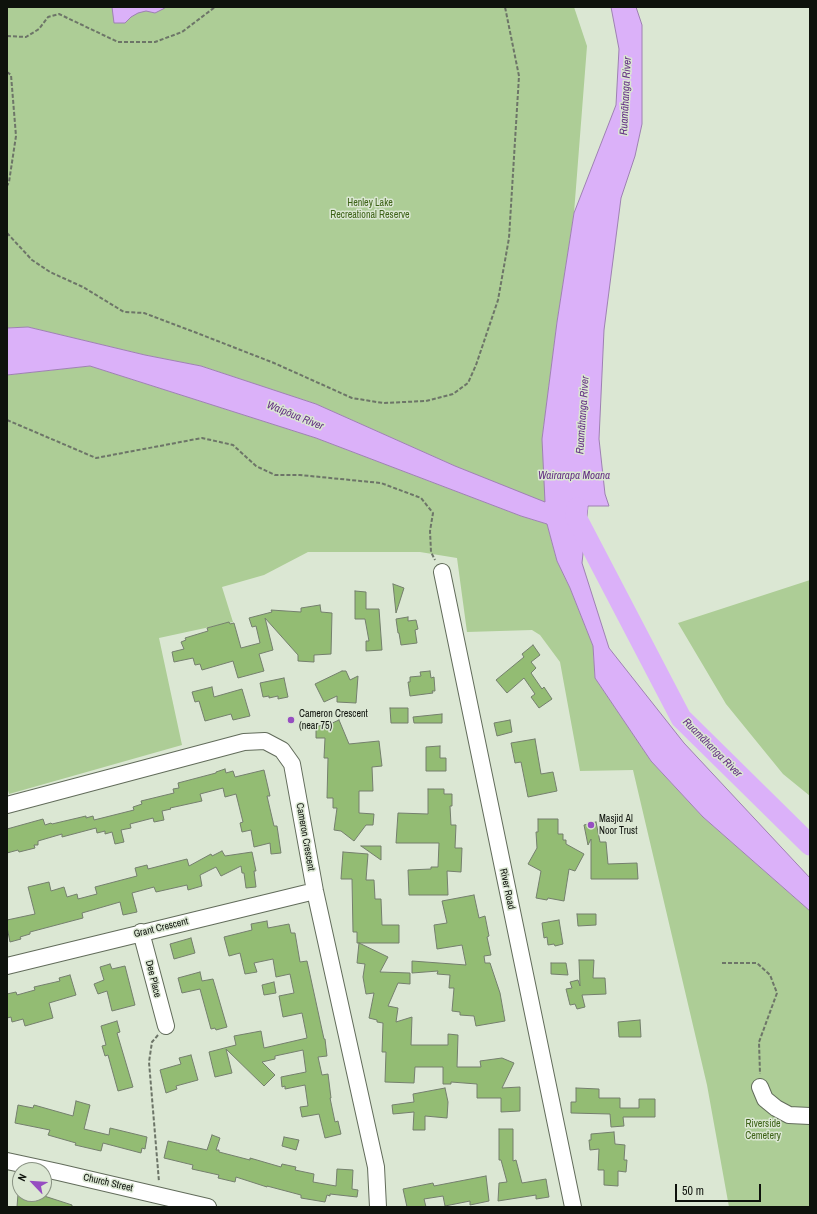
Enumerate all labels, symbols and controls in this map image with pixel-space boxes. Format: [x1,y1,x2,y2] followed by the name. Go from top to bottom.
[617,57,635,135] water label: Ruamāhanga River
[330,197,410,220] park label: Henley Lake Recreational Reserve
[574,376,592,454] water label: Ruamāhanga River
[265,399,325,433] water label: Waipōua River
[538,469,610,483] water label: Wairarapa Moana
[299,708,368,732] place label: Cameron Crescent (near 75)
[286,715,296,725] marker: Cameron Crescent (near 75)
[680,716,744,780] water label: Ruamāhanga River
[293,802,317,872] street label: Cameron Crescent
[599,813,637,836] place label: Masjid Al Noor Trust
[586,820,596,830] marker: Masjid Al Noor Trust
[497,867,517,911] street label: River Road
[133,915,189,941] street label: Grant Crescent
[143,959,163,999] street label: Dee Place
[745,1118,781,1142] park label: Riverside Cemetery
[12,1162,52,1202] north arrow
[14,1171,30,1183] text: N
[82,1171,134,1195] street label: Church Street
[677,1176,763,1202] scale bar
[682,1183,704,1199] text: 50 m

